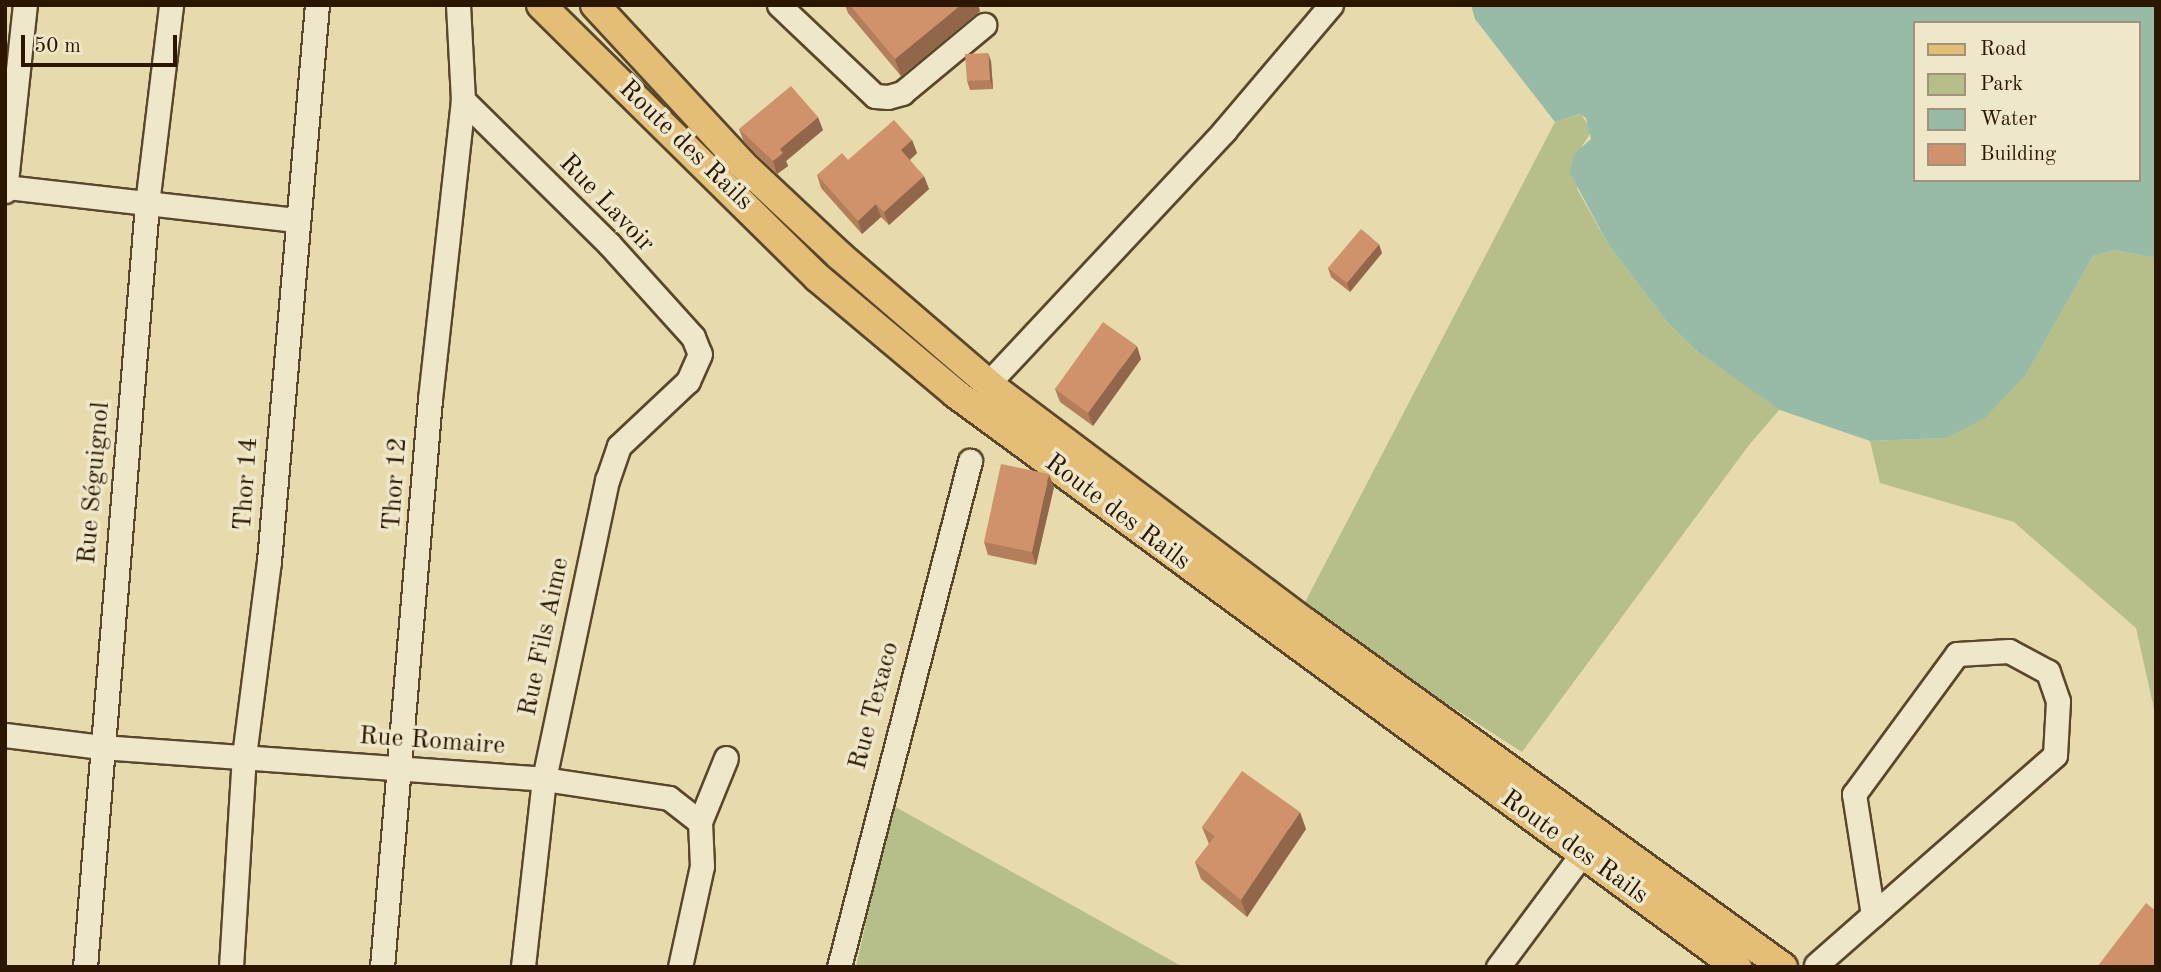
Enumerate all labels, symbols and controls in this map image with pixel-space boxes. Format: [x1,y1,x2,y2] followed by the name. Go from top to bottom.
[24,21,180,65] scale bar
[1912,21,2140,182] legend
[34,36,81,57] text: 50 m
[1980,39,2027,60] text: Road
[611,74,759,218] street label: Route des Rails
[1980,74,2023,95] text: Park
[1980,109,2037,130] text: Water
[1980,144,2056,165] text: Building
[552,148,660,260] street label: Rue Lavoir
[72,401,118,565] street label: Rue Séguignol
[228,436,266,532] street label: Thor 14
[377,436,415,532] street label: Thor 12
[1038,448,1196,578] street label: Route des Rails
[513,555,577,719] street label: Rue Fils Aime
[843,639,907,773] street label: Rue Texaco
[358,721,506,763] street label: Rue Romaire
[1494,784,1654,912] street label: Route des Rails

